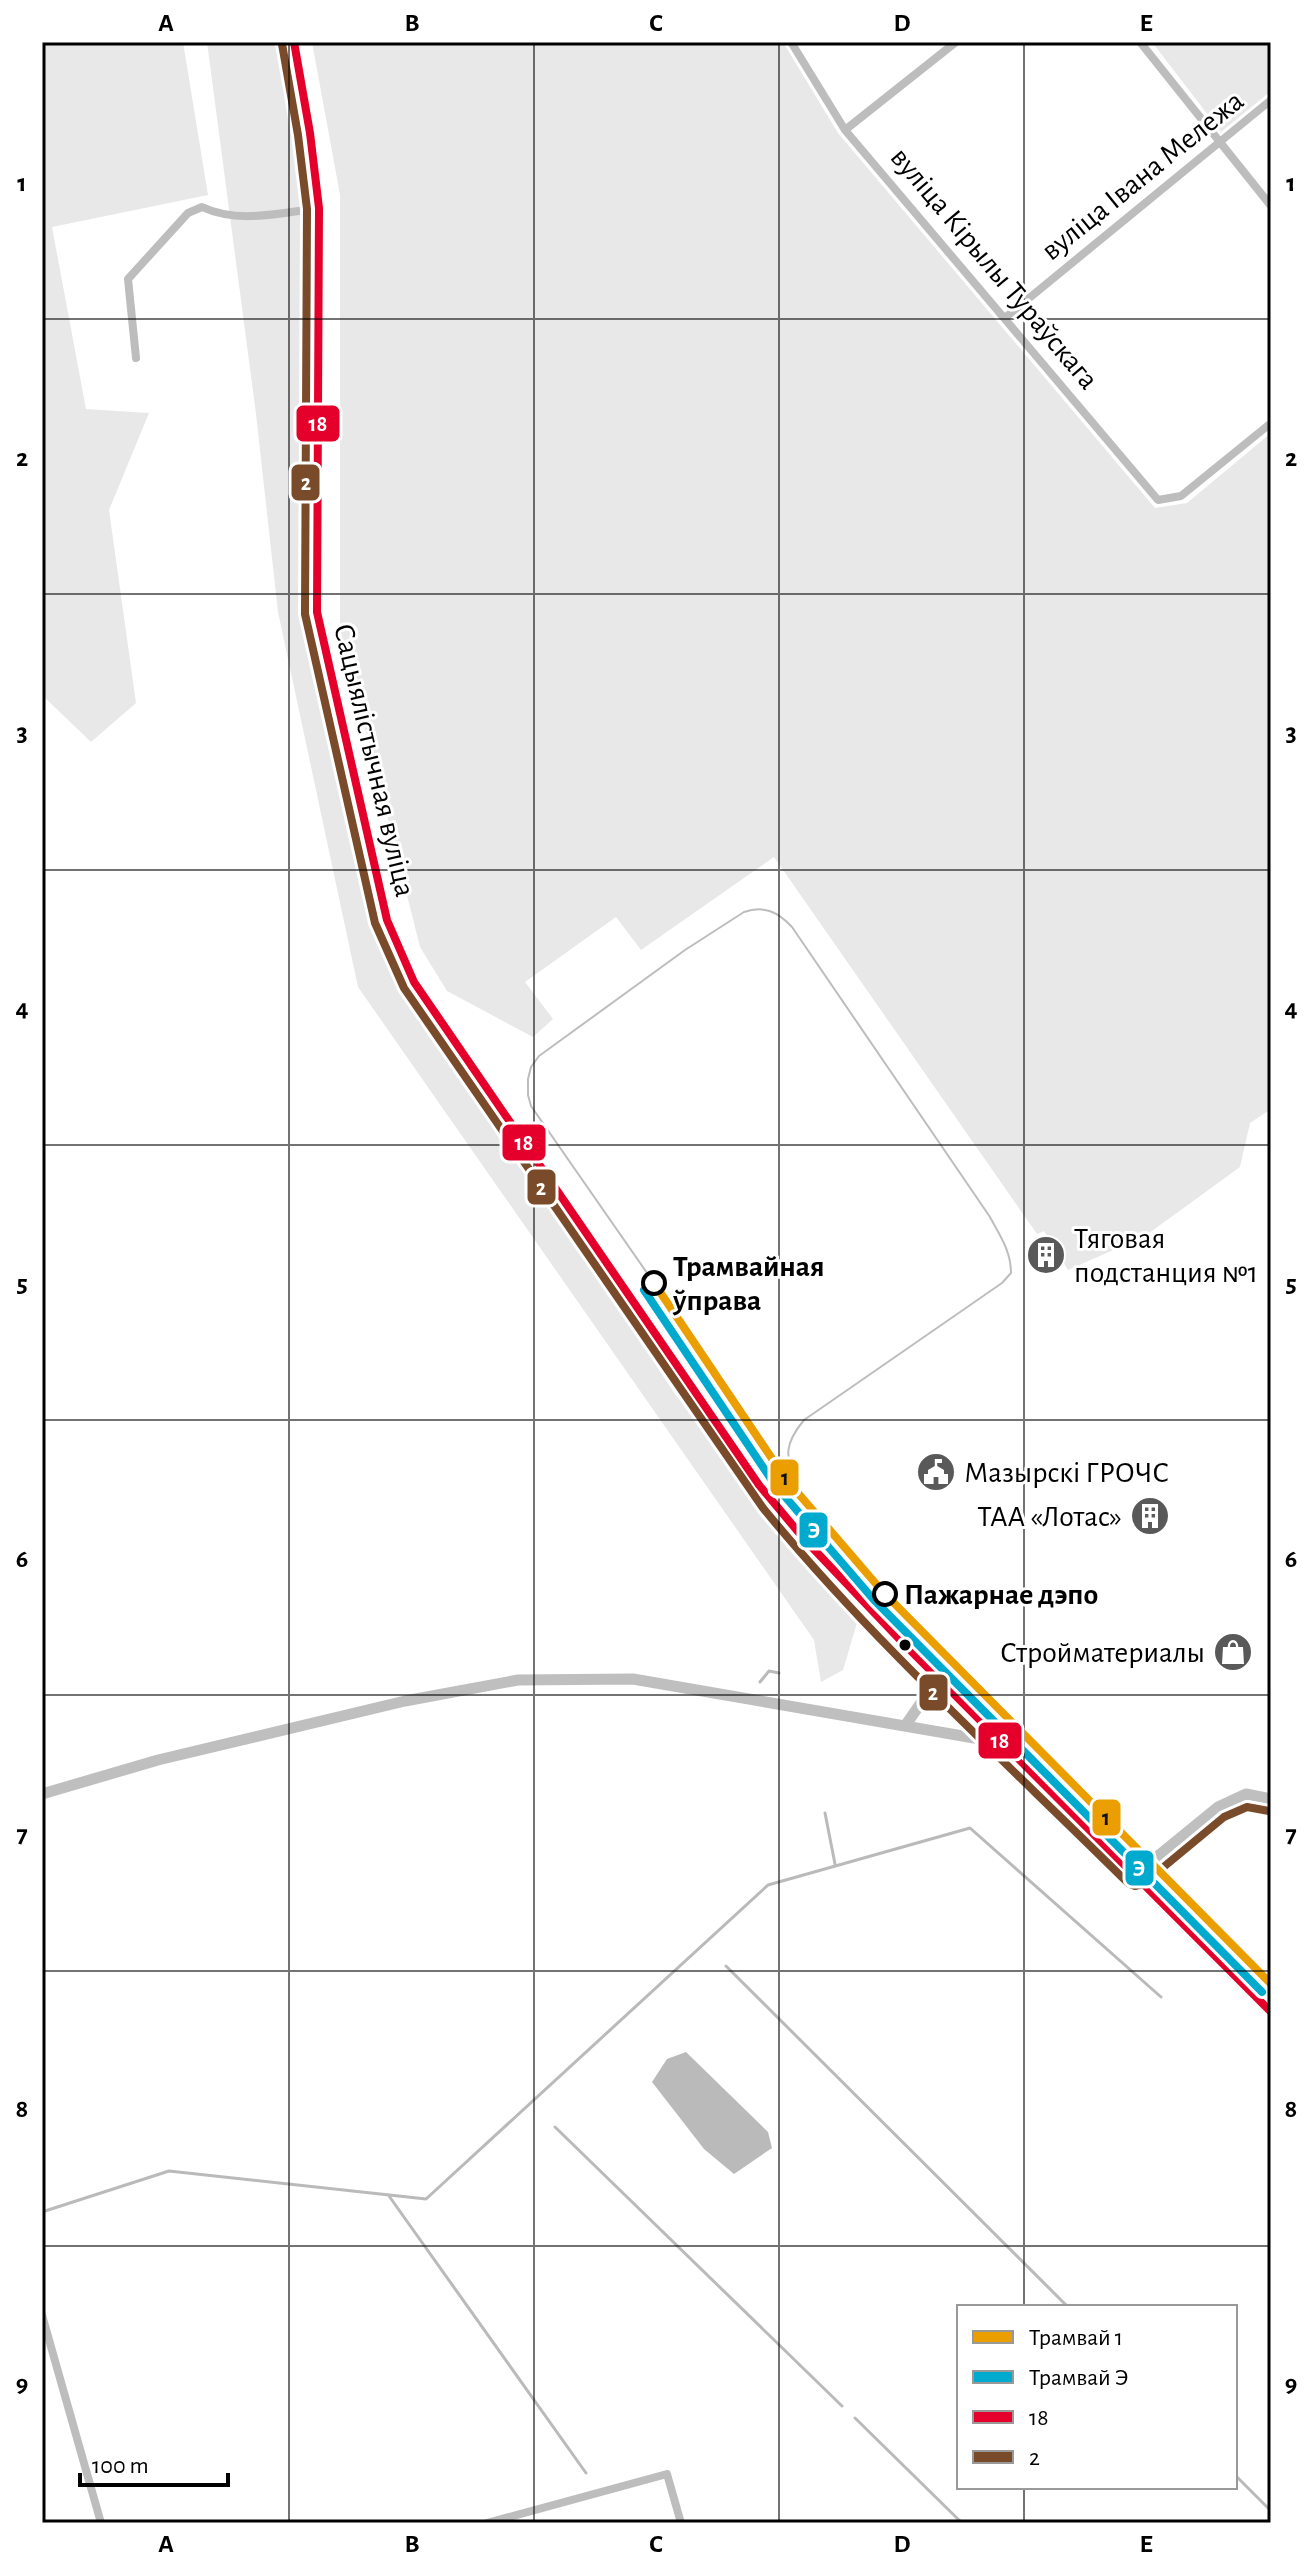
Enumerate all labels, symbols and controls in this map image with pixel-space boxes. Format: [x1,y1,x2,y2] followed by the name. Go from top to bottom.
[158,10,174,36] text: A
[404,10,420,36] text: B
[649,10,663,36] text: C
[893,10,911,36] text: D
[1139,10,1153,36] text: E
[1036,85,1249,266] street label: вуліца Івана Мележа
[885,142,1104,395] street label: вуліца Кірылы Тураўскага
[17,170,27,196] text: 1
[1286,170,1296,196] text: 1
[295,404,341,443] line badge: 18
[309,413,327,435] text: 18
[16,445,28,471] text: 2
[1285,445,1297,471] text: 2
[290,463,321,502] line badge: 2
[301,472,311,494] text: 2
[328,621,420,900] street label: Сацыялістычная вуліца
[16,720,28,746] text: 3
[1285,720,1297,746] text: 3
[15,995,29,1021] text: 4
[1284,995,1298,1021] text: 4
[501,1123,547,1162] line badge: 18
[515,1132,533,1154] text: 18
[526,1168,557,1206] line badge: 2
[536,1177,546,1199] text: 2
[1074,1224,1258,1288] place label: Тяговая подстанция №1
[1025,1234,1067,1276] building icon: Тяговая подстанция №1
[672,1252,825,1316] place label: Трамвайная ўправа
[16,1271,28,1297] text: 5
[642,1271,666,1295] marker: Трамвайная ўправа
[1285,1271,1297,1297] text: 5
[915,1451,957,1493] public building icon: Мазырскі ГРОЧС
[769,1458,800,1497] line badge: 1
[964,1458,1169,1488] place label: Мазырскі ГРОЧС
[781,1467,789,1489] text: 1
[1129,1495,1171,1537] building icon: ТАА «Лотас»
[977,1502,1122,1532] place label: ТАА «Лотас»
[798,1511,829,1549] line badge: Э
[808,1520,820,1542] text: Э
[16,1546,28,1572] text: 6
[1285,1546,1297,1572] text: 6
[904,1580,1098,1610] place label: Пажарнае дэпо
[873,1582,897,1606] marker: Пажарнае дэпо
[1212,1631,1254,1673] shop icon: Стройматериалы
[897,1637,913,1653] unlabelled marker
[1000,1638,1205,1668] place label: Стройматериалы
[918,1673,949,1712] line badge: 2
[928,1682,938,1704] text: 2
[977,1721,1023,1760] line badge: 18
[991,1730,1009,1752] text: 18
[1091,1798,1122,1837] line badge: 1
[1102,1807,1110,1829] text: 1
[16,1821,28,1847] text: 7
[1285,1821,1297,1847] text: 7
[1124,1849,1155,1887] line badge: Э
[1133,1858,1145,1880] text: Э
[16,2096,28,2122] text: 8
[1285,2096,1297,2122] text: 8
[957,2305,1237,2489] legend
[1029,2326,1123,2350] text: Трамвай 1
[1029,2366,1129,2390] text: Трамвай Э
[16,2371,28,2397] text: 9
[1285,2371,1297,2397] text: 9
[1029,2406,1049,2430] text: 18
[80,2437,228,2487] scale bar
[1029,2446,1040,2470] text: 2
[92,2454,149,2478] text: 100 m
[158,2531,174,2557] text: A
[404,2531,420,2557] text: B
[649,2531,663,2557] text: C
[893,2531,911,2557] text: D
[1139,2531,1153,2557] text: E

